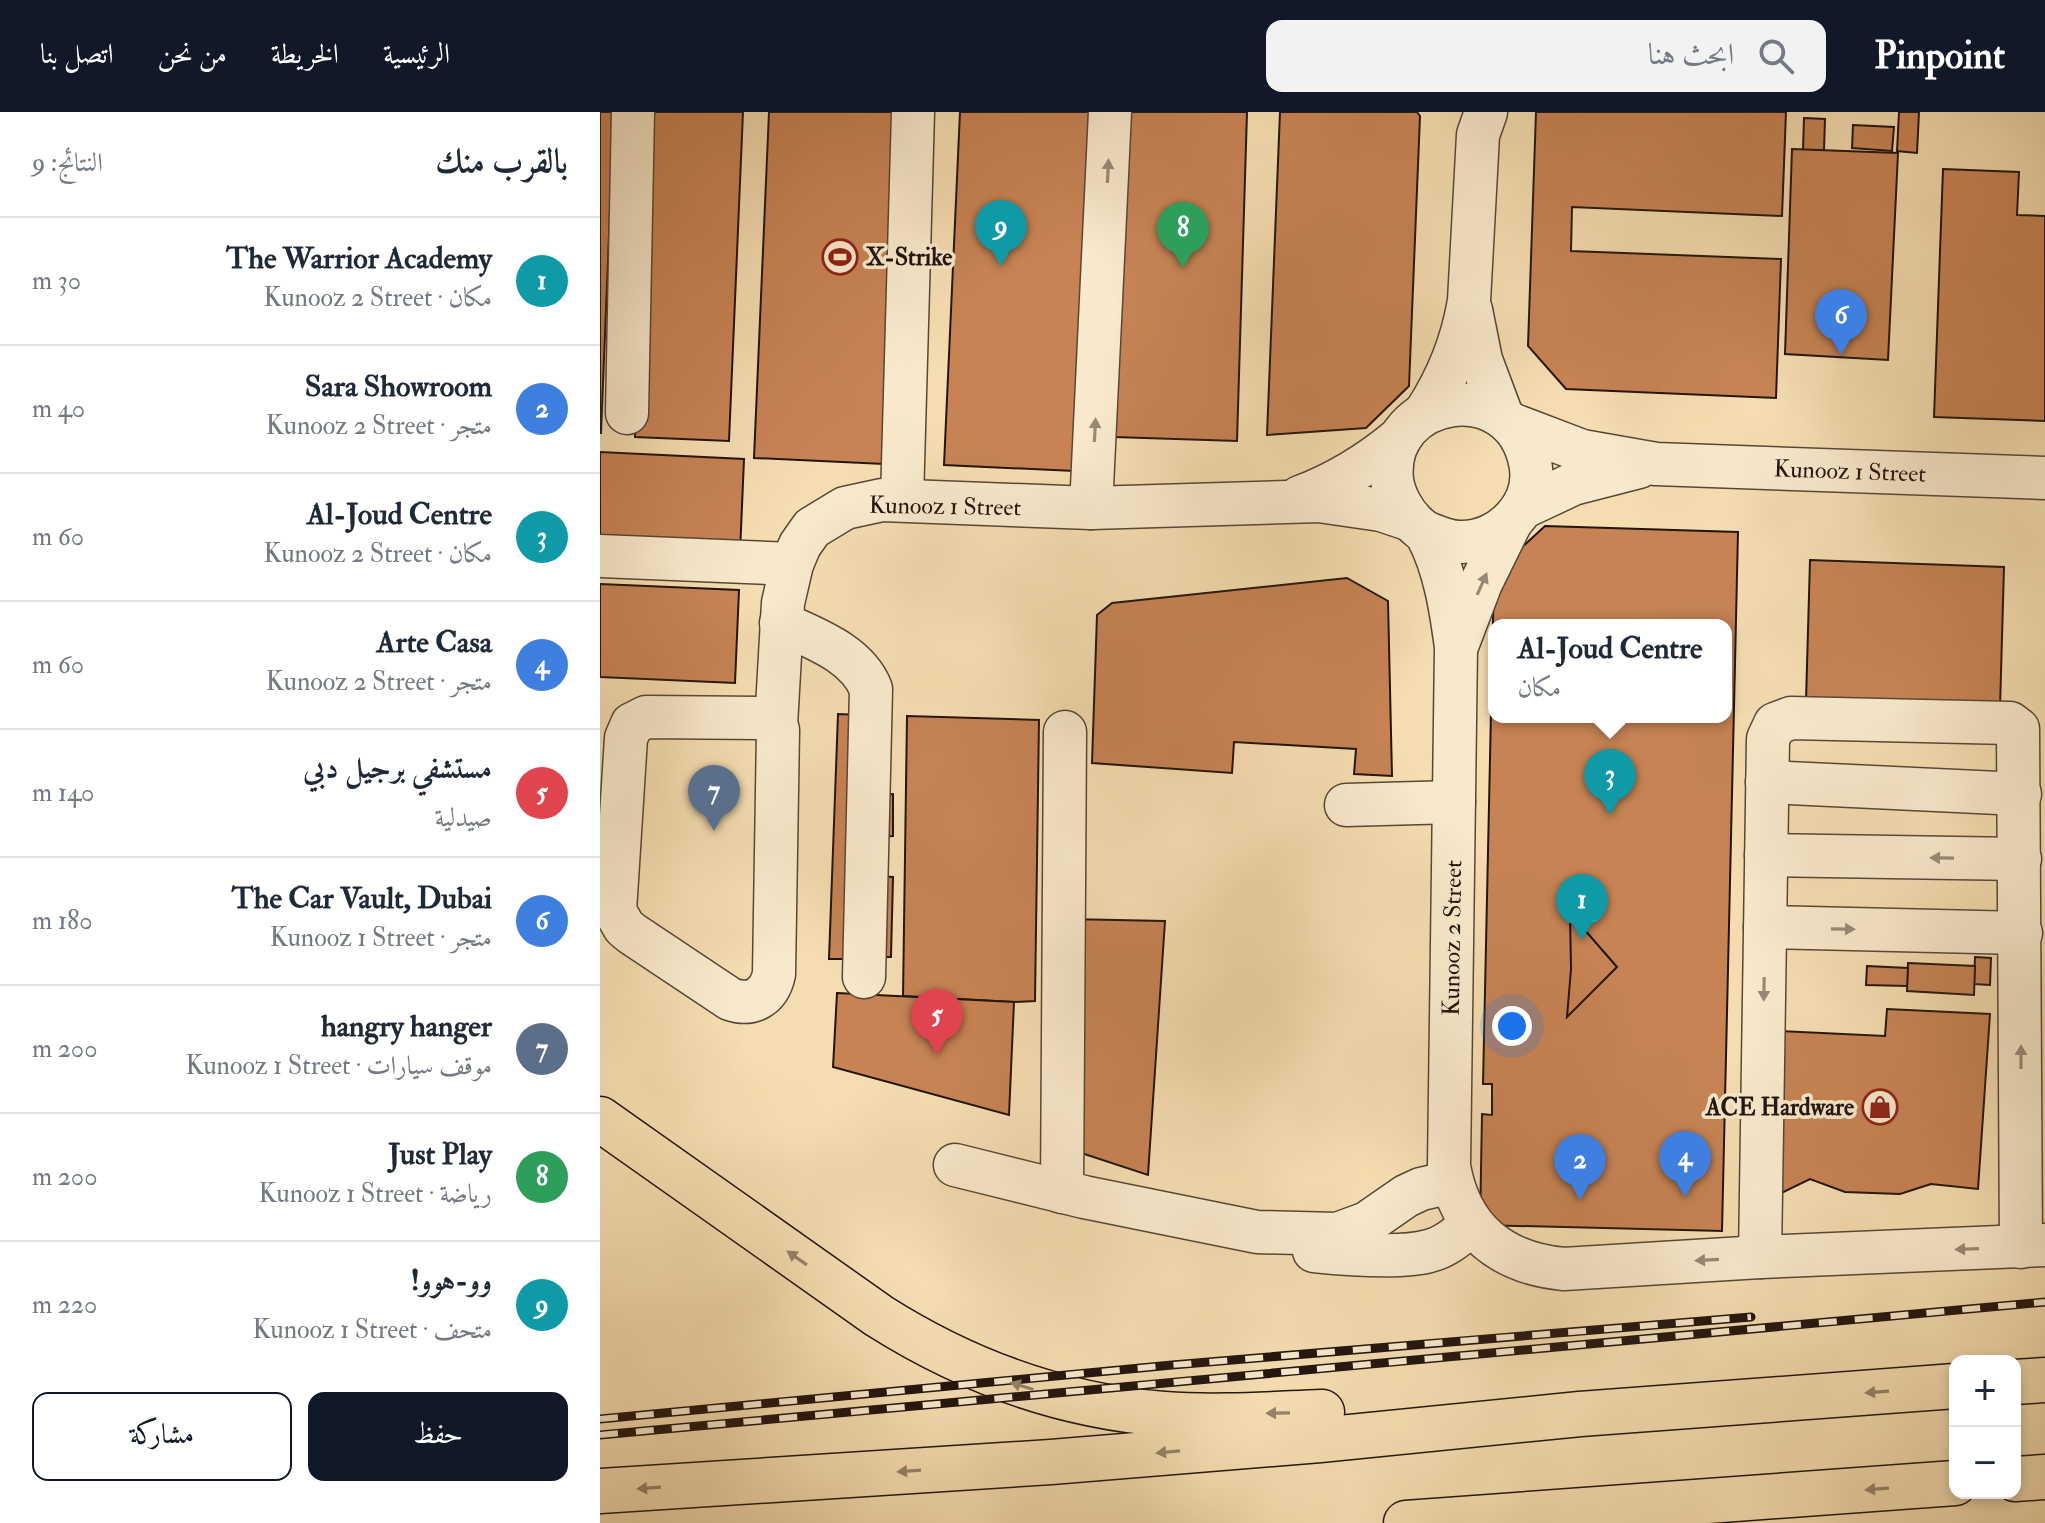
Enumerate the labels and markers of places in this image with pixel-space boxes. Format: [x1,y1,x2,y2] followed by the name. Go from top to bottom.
[975,200,1027,266] pin: 9
[1157,202,1209,268] pin: 8
[821,238,859,276] sports icon: X-Strike
[866,242,952,273] place label: X-Strike
[1815,289,1867,355] pin: 6
[1584,749,1636,815] pin: 3
[688,765,740,831] pin: 7
[1556,874,1608,940] pin: 1
[911,989,963,1055] pin: 5
[1861,1088,1899,1126] shop icon: ACE Hardware
[1705,1092,1854,1123] place label: ACE Hardware
[1659,1131,1711,1197] pin: 4
[1554,1134,1606,1200] pin: 2

